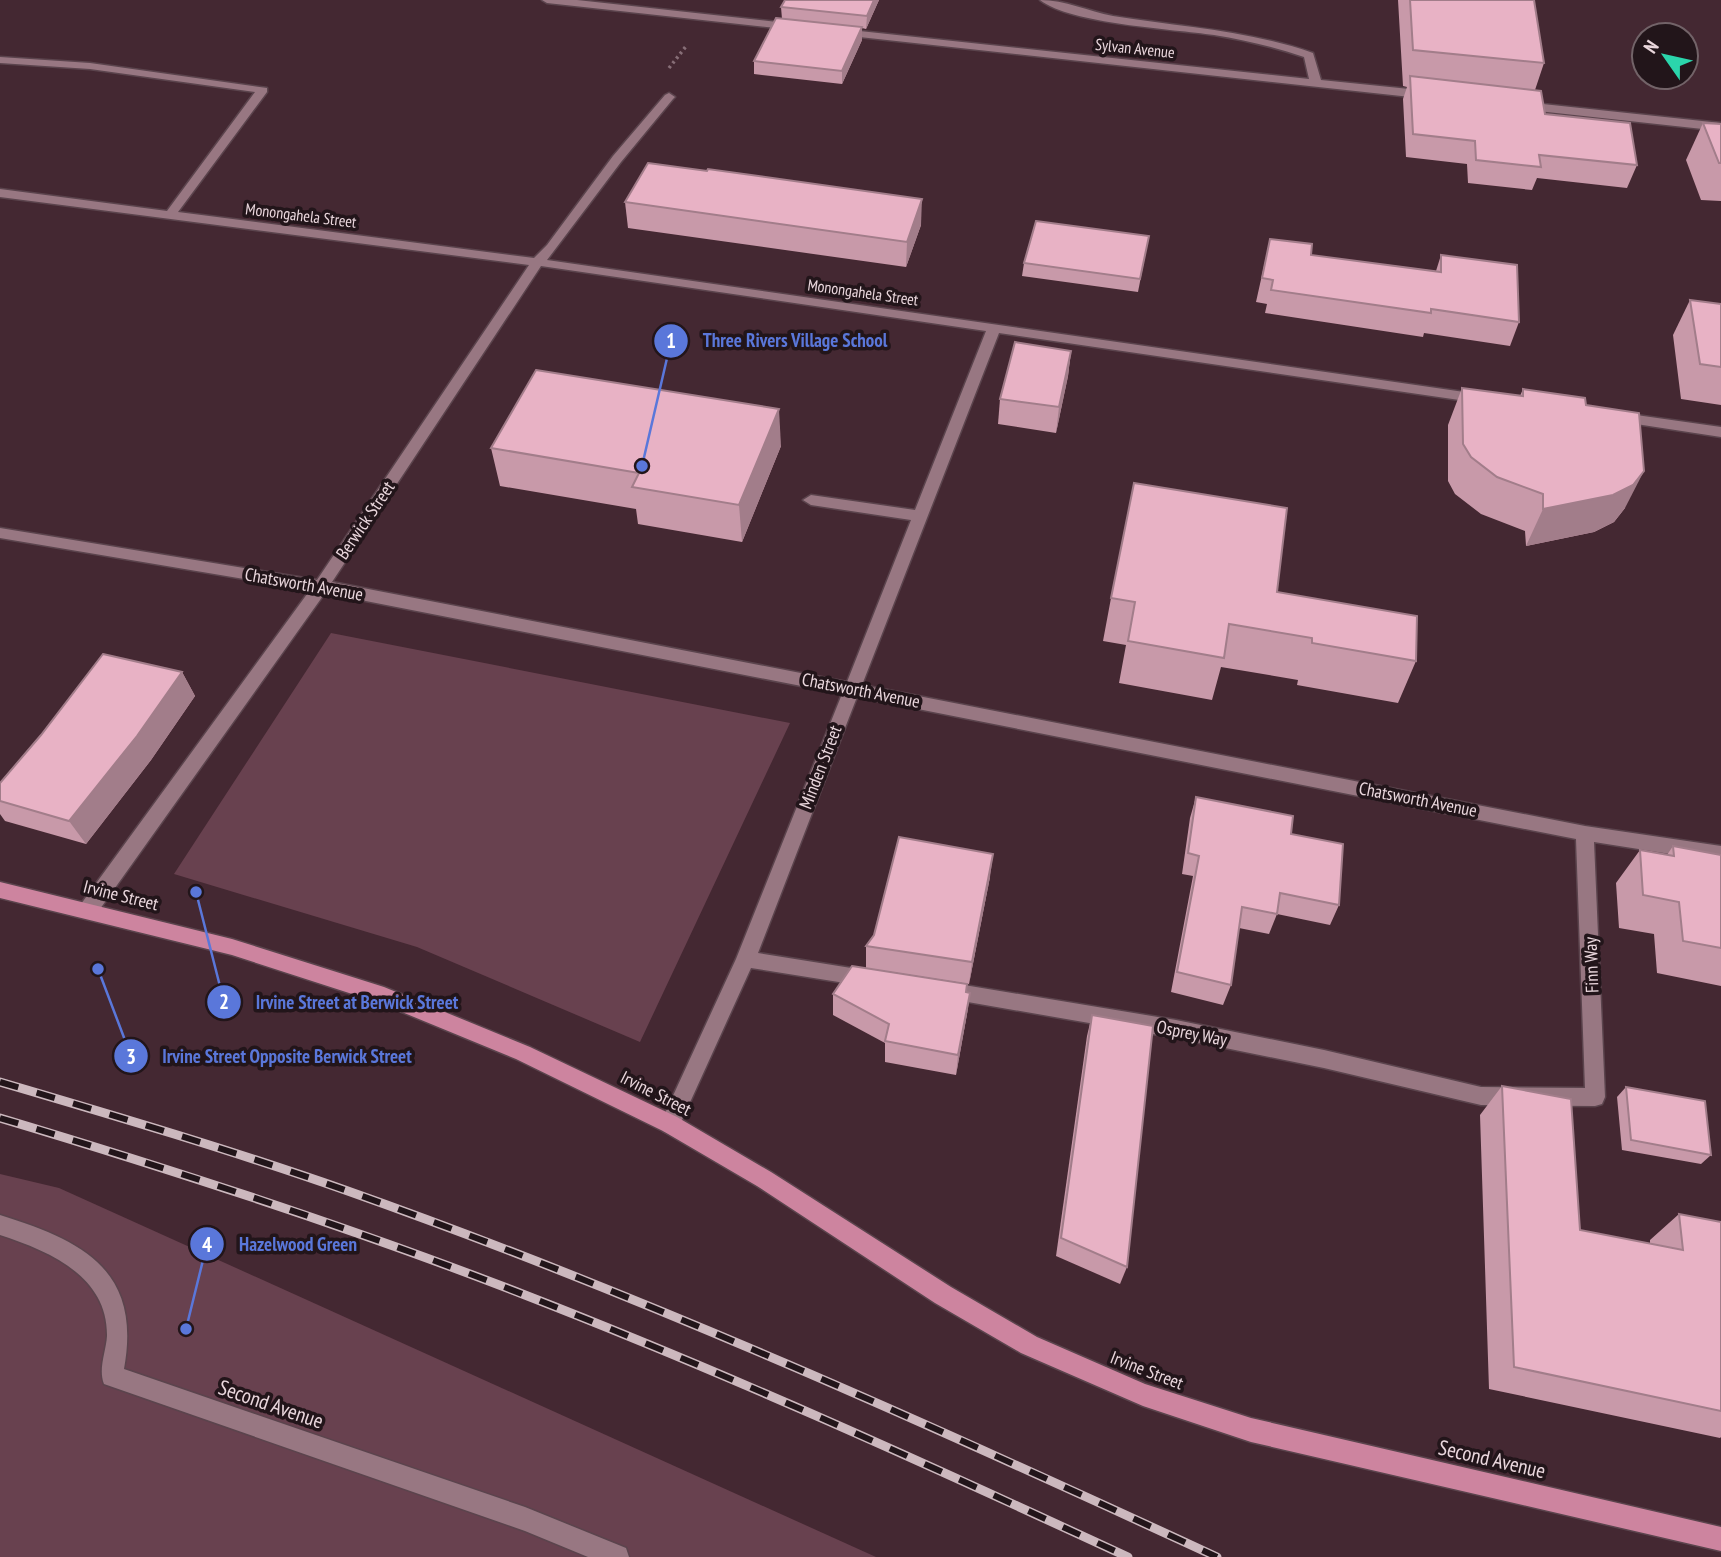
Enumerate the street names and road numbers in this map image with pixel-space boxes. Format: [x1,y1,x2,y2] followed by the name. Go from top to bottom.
[1094,34,1176,62] street label: Sylvan Avenue
[244,198,358,232] street label: Monongahela Street
[806,274,920,310] street label: Monongahela Street
[330,476,400,563] street label: Berwick Street
[243,562,365,606] street label: Chatsworth Avenue
[800,667,922,713] street label: Chatsworth Avenue
[794,722,846,812] street label: Minden Street
[1357,776,1479,822] street label: Chatsworth Avenue
[81,875,161,915] street label: Irvine Street
[1579,936,1603,993] street label: Finn Way
[1155,1015,1229,1051] street label: Osprey Way
[617,1065,695,1121] street label: Irvine Street
[1107,1346,1187,1394] street label: Irvine Street
[215,1373,327,1435] street label: Second Avenue
[1436,1434,1548,1484] street label: Second Avenue

